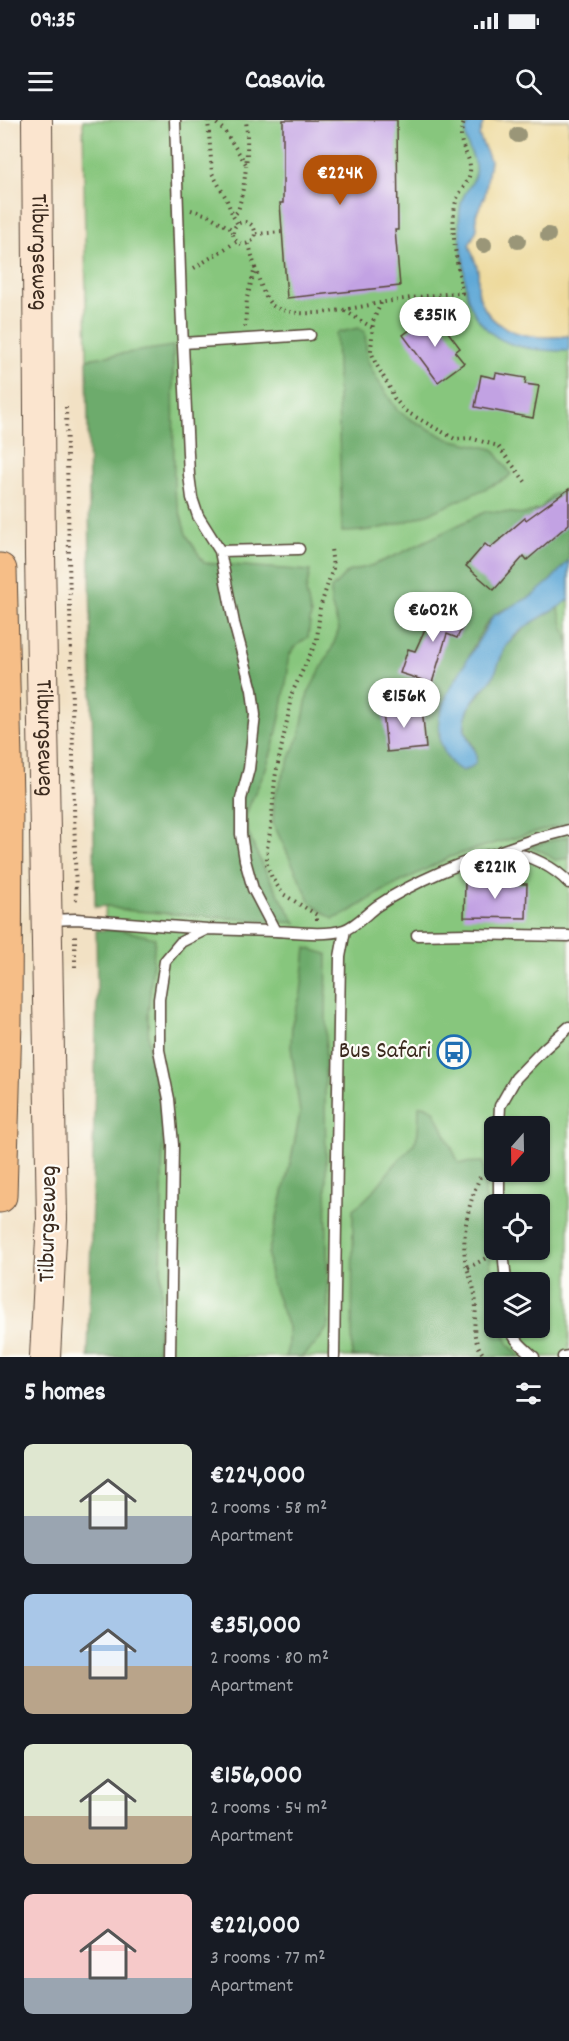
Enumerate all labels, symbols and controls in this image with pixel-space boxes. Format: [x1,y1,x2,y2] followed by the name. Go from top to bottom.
[30,6,76,37] text: 09:35
[245,62,324,101] text: Casavia
[24,65,57,98] icon: menu
[512,65,545,98] icon: search
[298,155,382,206] pin: €224K
[317,160,363,188] text: €224K
[21,193,55,311] street label: Tilburgseweg
[393,297,477,348] pin: €351K
[414,302,456,330] text: €351K
[391,592,475,643] pin: €602K
[408,597,458,625] text: €602K
[362,678,446,729] pin: €156K
[25,679,61,797] street label: Tilburgseweg
[382,683,426,711] text: €156K
[453,849,537,900] pin: €221K
[474,854,516,882] text: €221K
[436,1034,472,1070] bus stop icon: Bus Safari
[339,1035,431,1069] place label: Bus Safari
[484,1116,550,1182] north arrow
[484,1116,550,1338] map controls
[31,1165,67,1283] street label: Tilburgseweg
[484,1194,550,1260] button: locate
[484,1272,550,1338] button: layers
[24,1375,106,1412] text: 5 homes
[512,1377,545,1410] icon: filters
[210,1458,305,1495] text: €224,000
[72,1468,144,1540] icon: home
[210,1495,327,1523] text: 2 rooms · 58 m²
[210,1523,293,1551] text: Apartment
[210,1608,301,1645] text: €351,000
[72,1618,144,1690] icon: home
[210,1645,329,1673] text: 2 rooms · 80 m²
[210,1673,293,1701] text: Apartment
[210,1758,302,1795] text: €156,000
[72,1768,144,1840] icon: home
[210,1795,328,1823] text: 2 rooms · 54 m²
[210,1823,293,1851] text: Apartment
[210,1908,300,1945] text: €221,000
[72,1918,144,1990] icon: home
[210,1945,326,1973] text: 3 rooms · 77 m²
[210,1973,293,2001] text: Apartment

